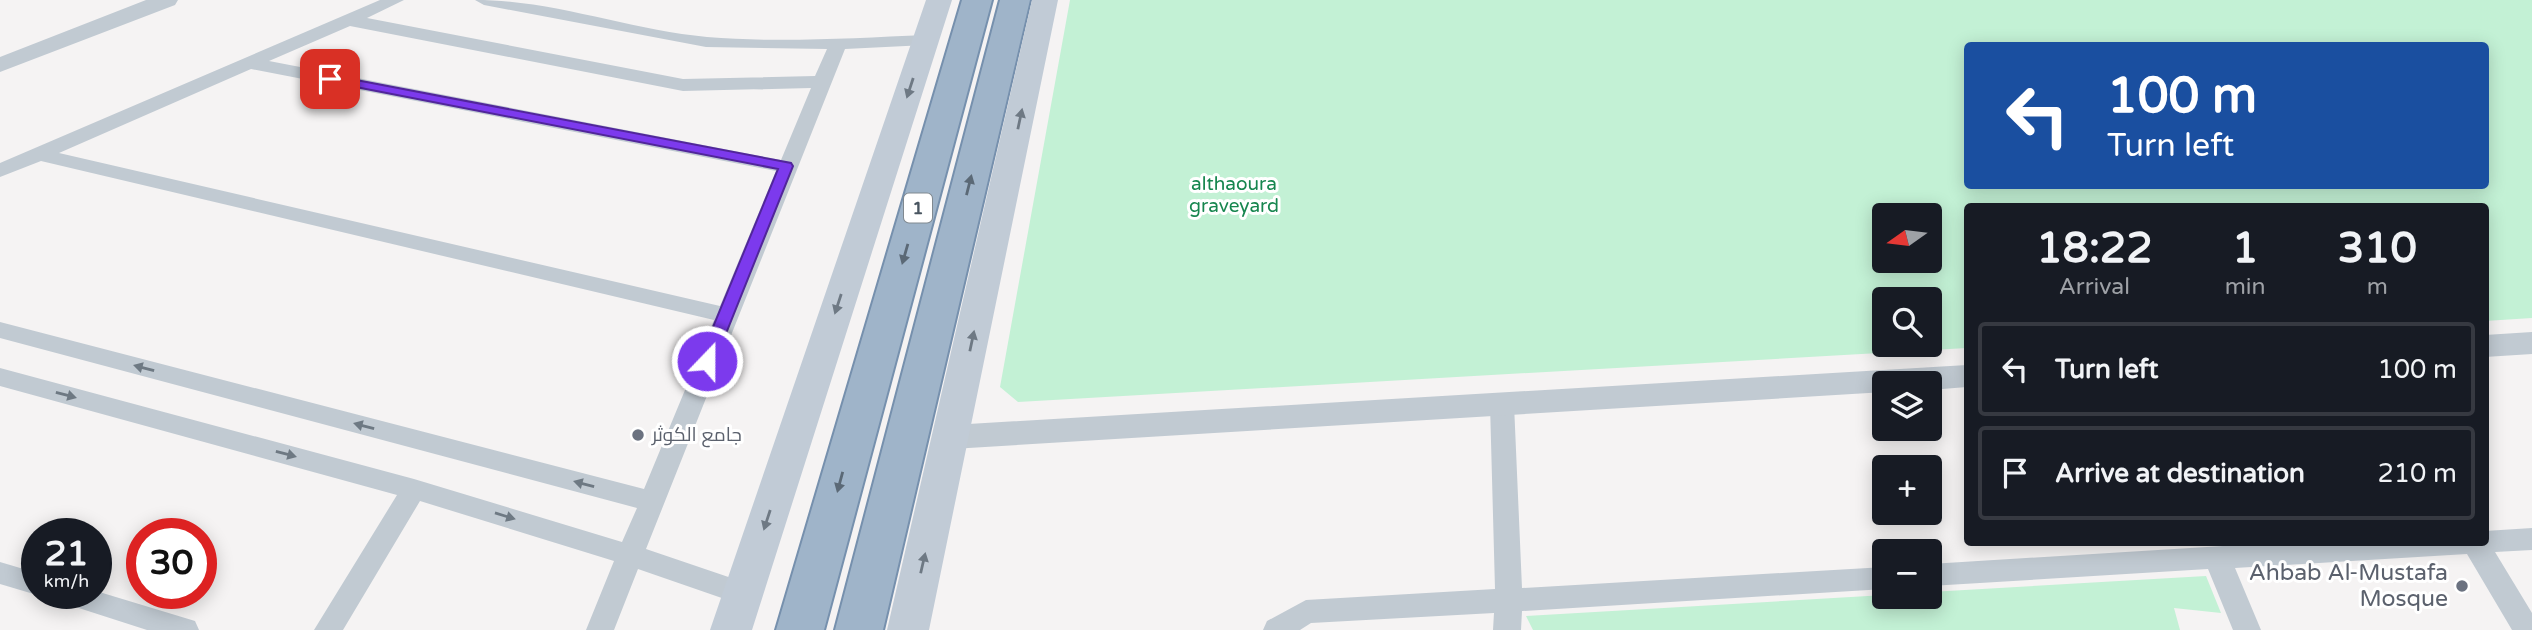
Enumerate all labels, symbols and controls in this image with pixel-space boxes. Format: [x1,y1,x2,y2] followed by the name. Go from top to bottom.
[300,49,360,109] pin
[311,60,349,98] icon: arrive
[2107,67,2257,126] text: 100 m
[1992,70,2083,161] icon: left
[904,78,915,99] one-way arrow
[1015,108,1026,130] one-way arrow
[2107,127,2234,165] text: Turn left
[964,173,975,195] one-way arrow
[1189,173,1279,217] park label: althaoura graveyard
[904,194,932,223] road number: 1
[1872,203,1942,273] north arrow
[1872,203,1942,609] map controls
[2036,223,2153,274] text: 18:22
[2232,223,2258,274] text: 1
[2338,223,2417,274] text: 310
[899,244,909,265] one-way arrow
[2059,273,2130,301] text: Arrival
[2225,273,2266,301] text: min
[2367,273,2388,301] text: m
[1872,287,1942,357] button: search
[833,294,843,315] one-way arrow
[670,324,744,398] position arrow
[967,330,978,352] one-way arrow
[1996,350,2034,388] icon: left
[2055,354,2158,385] text: Turn left
[2377,354,2457,385] text: 100 m
[133,362,155,373] one-way arrow
[1872,371,1942,441] button: layers
[55,390,77,401] one-way arrow
[353,420,375,431] one-way arrow
[651,424,742,448] place label: جامع الكوثر
[630,427,646,443] marker: جامع الكوثر
[275,449,297,460] one-way arrow
[1996,454,2034,492] icon: arrive
[1872,455,1942,525] button: +
[2055,458,2305,489] text: Arrive at destination
[2377,458,2457,489] text: 210 m
[835,471,845,492] one-way arrow
[573,478,595,489] one-way arrow
[761,510,772,531] one-way arrow
[494,511,515,521] one-way arrow
[126,518,217,609] speed limit sign: 30
[45,533,88,575] text: 21
[1872,539,1942,609] button: −
[918,552,929,574] one-way arrow
[2249,559,2448,613] place label: Ahbab Al-Mustafa Mosque
[44,570,89,592] text: km/h
[2454,578,2470,594] marker: Ahbab Al-Mustafa Mosque

